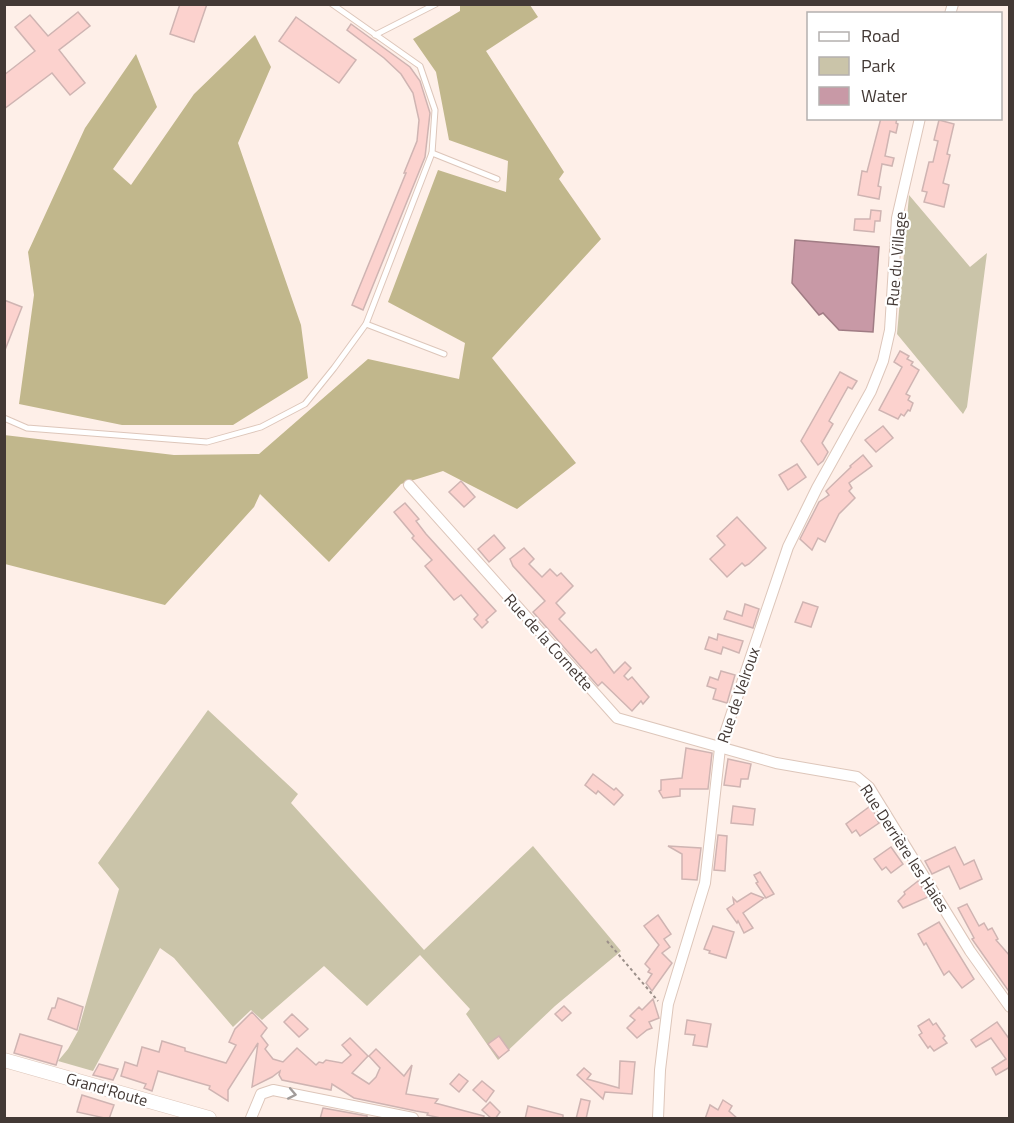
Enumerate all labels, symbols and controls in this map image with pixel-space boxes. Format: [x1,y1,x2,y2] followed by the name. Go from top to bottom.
[807,12,1002,120] legend
[861,22,900,49] text: Road
[861,52,896,79] text: Park
[861,82,907,109] text: Water
[880,211,912,307] street label: Rue du Village
[499,588,599,696] street label: Rue de la Cornette
[710,644,766,746] street label: Rue de Velroux
[854,779,956,917] street label: Rue Derrière les Haies
[63,1066,151,1112] street label: Grand'Route
[287,1087,297,1100] one-way arrow

